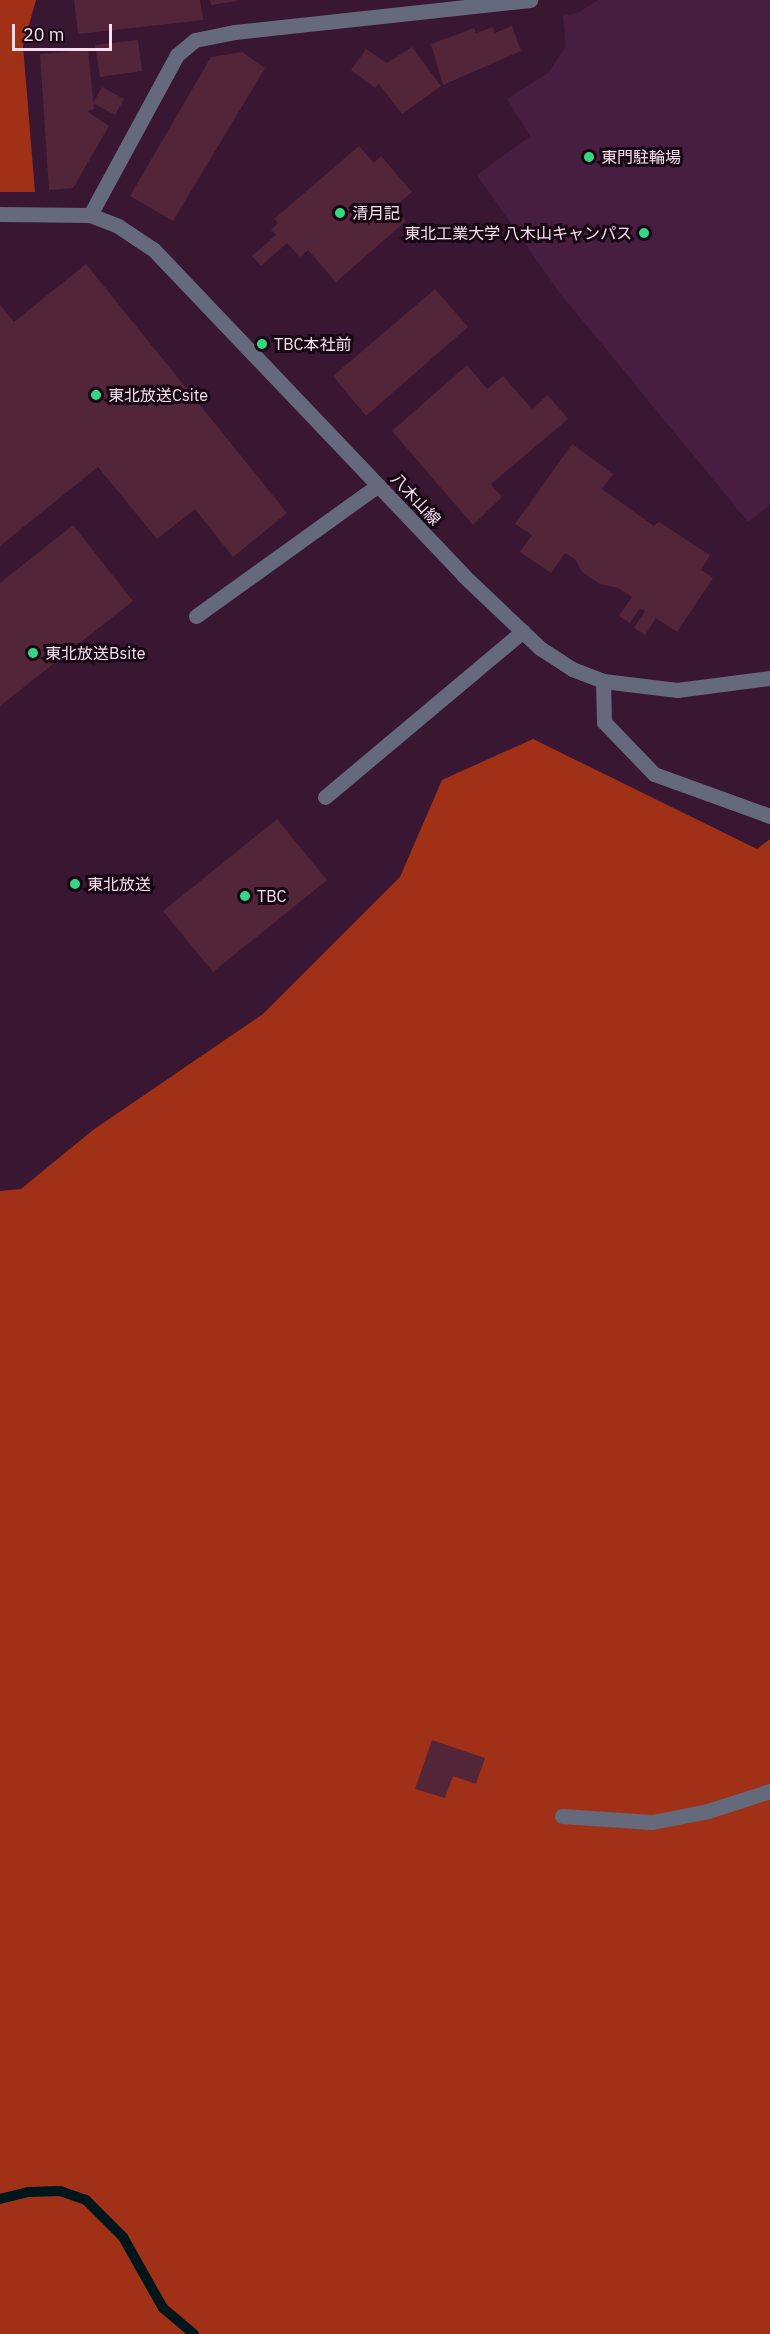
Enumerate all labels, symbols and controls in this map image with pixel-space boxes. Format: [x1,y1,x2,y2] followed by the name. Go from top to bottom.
[15,12,116,50] scale bar
[23,23,65,46] text: 20 m
[601,147,681,167] place label: 東門駐輪場
[582,150,596,164] marker: 東門駐輪場
[352,203,400,223] place label: 清月記
[333,206,347,220] marker: 清月記
[404,223,632,243] place label: 東北工業大学 八木山キャンパス
[637,226,651,240] marker: 東北工業大学 八木山キャンパス
[274,334,352,354] place label: TBC本社前
[255,337,269,351] marker: TBC本社前
[108,385,208,405] place label: 東北放送Csite
[89,388,103,402] marker: 東北放送Csite
[387,469,445,529] street label: 八木山線
[45,643,146,663] place label: 東北放送Bsite
[26,646,40,660] marker: 東北放送Bsite
[87,874,151,894] place label: 東北放送
[68,877,82,891] marker: 東北放送
[257,886,287,906] place label: TBC
[238,889,252,903] marker: TBC

